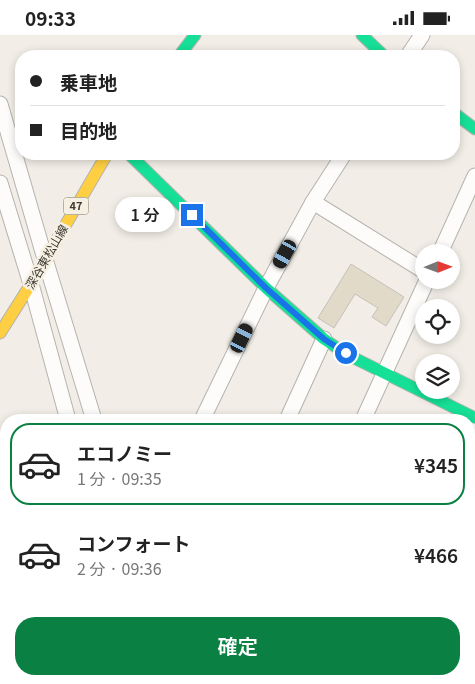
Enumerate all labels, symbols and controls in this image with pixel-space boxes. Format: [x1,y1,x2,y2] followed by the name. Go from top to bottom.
[25,4,76,31] text: 09:33
[60,68,117,95] text: 乗車地
[60,116,117,143] text: 目的地
[64,197,88,215] road number: 47
[114,197,174,233] callout: 1 分
[131,202,159,226] text: 1 分
[181,204,203,226] route end
[20,221,71,292] street label: 深谷東松山線
[271,237,298,271] car
[415,244,460,289] north arrow
[415,244,460,399] map controls
[415,299,460,344] button: locate
[228,321,255,355] car
[335,342,357,364] route start
[415,354,460,399] button: layers
[77,439,172,466] text: エコノミー
[17,442,62,487] icon: car
[414,451,458,478] text: ¥345
[77,466,162,490] text: 1 分 · 09:35
[77,529,190,556] text: コンフォート
[17,532,62,577] icon: car
[414,541,458,568] text: ¥466
[77,556,162,580] text: 2 分 · 09:36
[15,617,460,675] button: 確定

